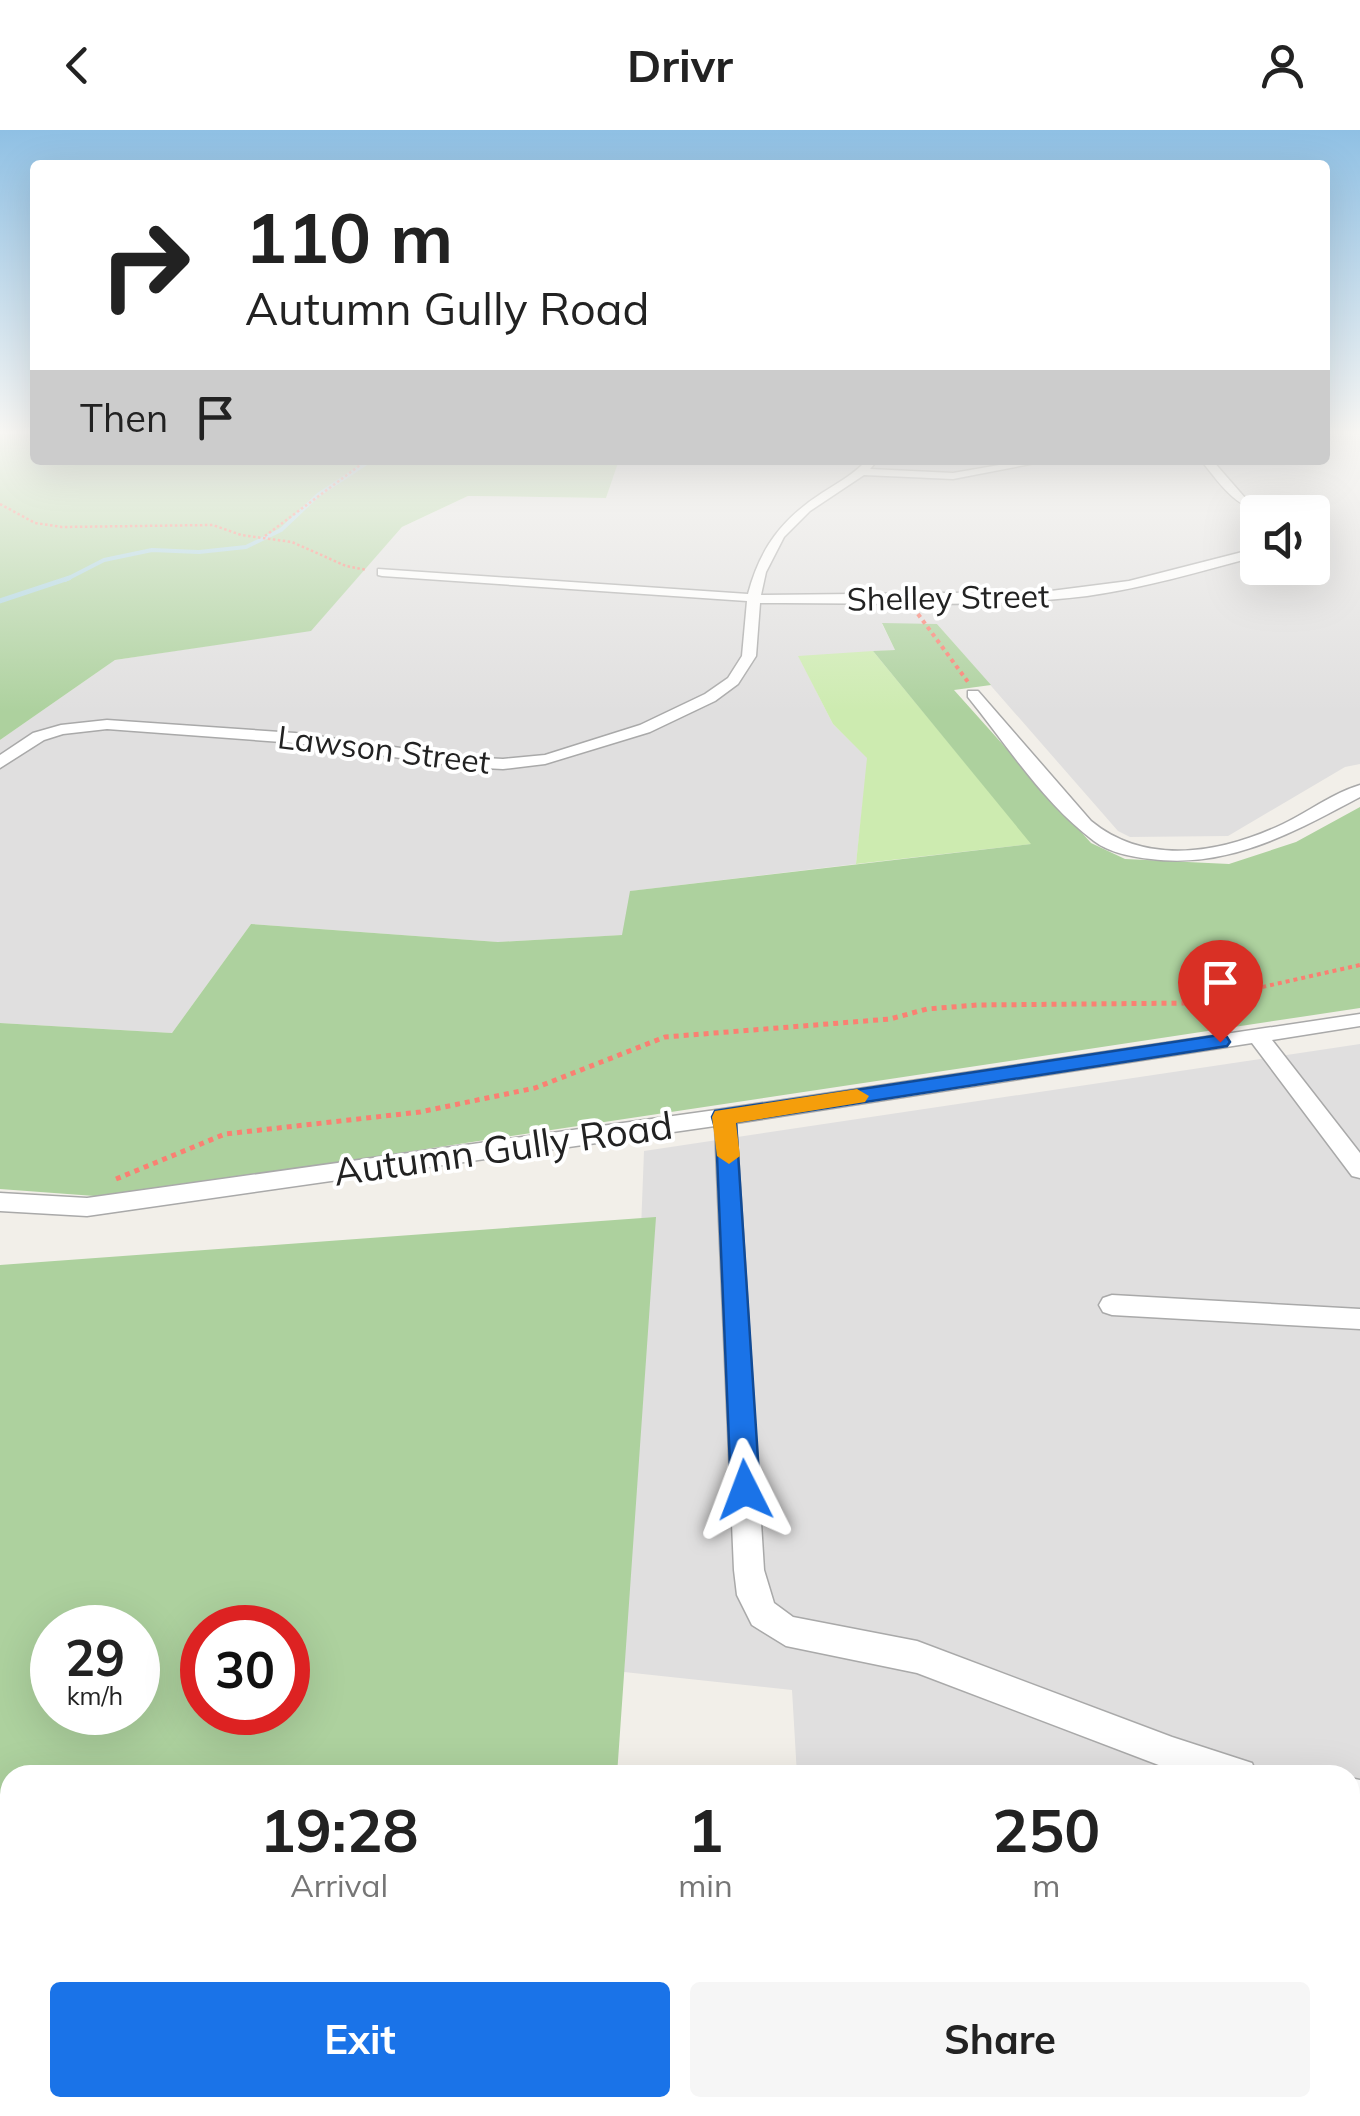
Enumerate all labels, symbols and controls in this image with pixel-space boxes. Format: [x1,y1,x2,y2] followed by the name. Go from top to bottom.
[627,37,733,93] text: Drivr
[50,38,105,93] icon: back
[1255,38,1310,93] icon: person
[245,193,453,281] text: 110 m
[80,200,210,330] icon: right
[245,280,650,336] text: Autumn Gully Road
[188,390,243,445] icon: arrive
[80,394,168,442] text: Then
[1240,495,1330,585] map controls
[1240,495,1330,585] button: sound
[846,575,1050,619] street label: Shelley Street
[275,716,493,782] street label: Lawson Street
[1178,940,1263,1043] pin
[1193,955,1248,1010] icon: arrive
[330,1100,676,1196] street label: Autumn Gully Road
[693,1438,797,1542] position arrow
[180,1605,310,1735] speed limit sign: 30
[65,1626,125,1689] text: 29
[67,1680,123,1711] text: km/h
[260,1792,419,1867] text: 19:28
[687,1792,723,1867] text: 1
[992,1792,1100,1867] text: 250
[290,1865,388,1905] text: Arrival
[678,1865,733,1905] text: min
[1032,1865,1060,1905] text: m
[50,1982,670,2097] button: Exit
[690,1982,1310,2097] button: Share

